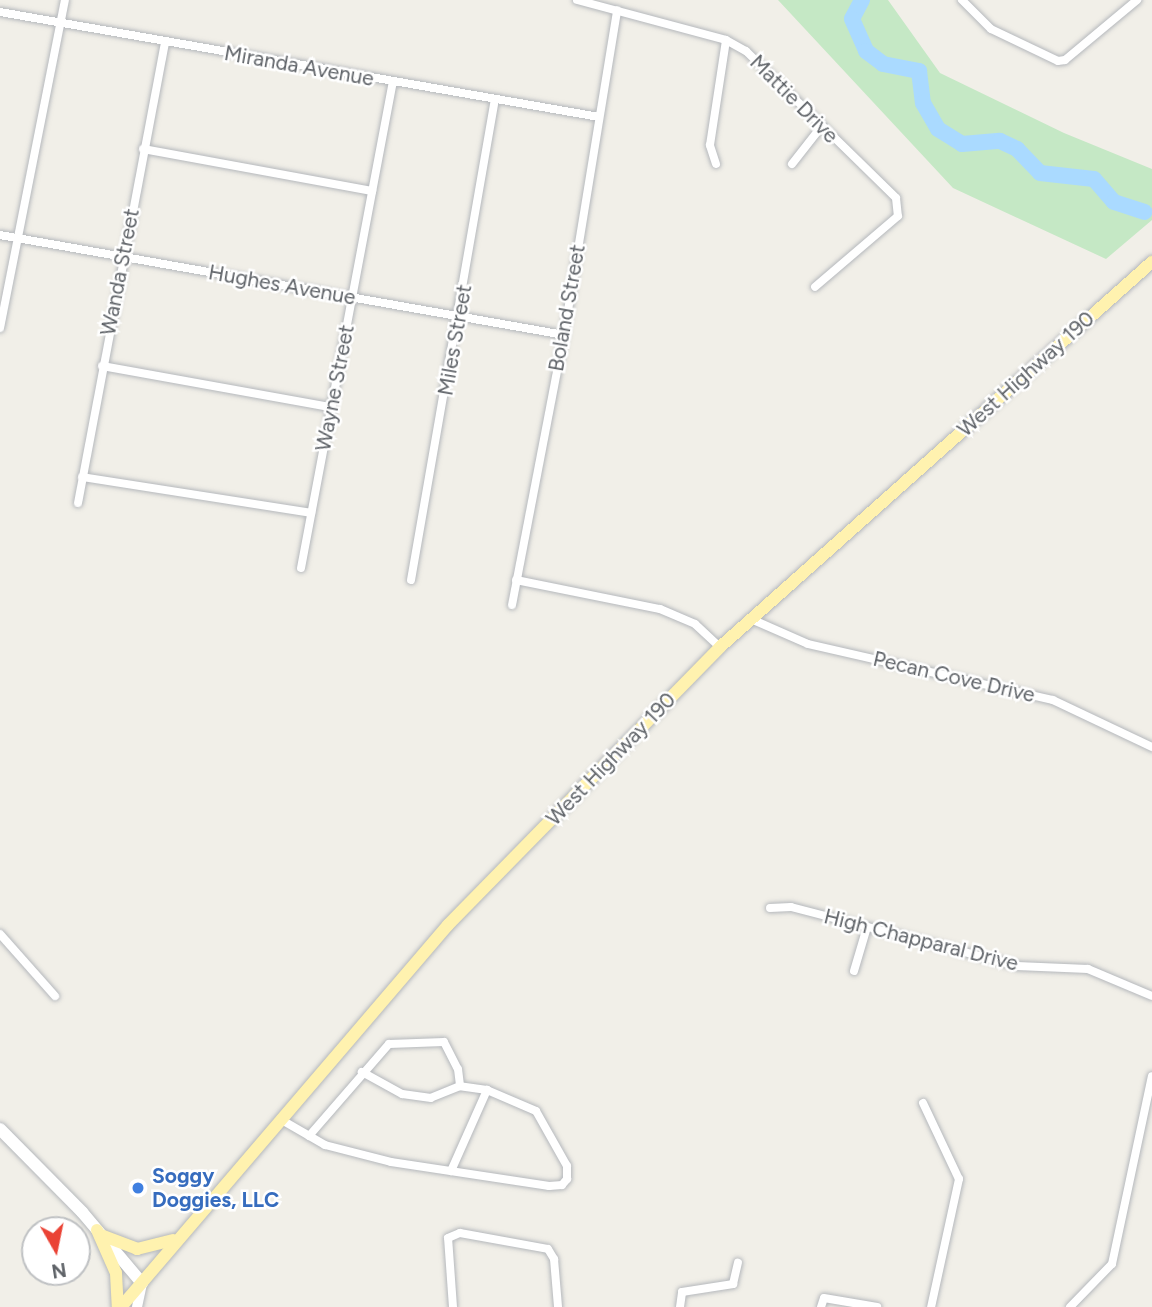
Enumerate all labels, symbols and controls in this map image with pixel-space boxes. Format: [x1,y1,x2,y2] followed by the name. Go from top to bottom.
[222,40,376,92] street label: Miranda Avenue
[745,50,843,148] street label: Mattie Drive
[95,206,145,338] street label: Wanda Street
[543,243,591,373] street label: Boland Street
[206,260,358,310] street label: Hughes Avenue
[433,282,477,398] street label: Miles Street
[952,306,1100,442] street label: West Highway 190
[310,323,360,453] street label: Wayne Street
[871,646,1037,708] street label: Pecan Cove Drive
[541,687,681,831] street label: West Highway 190
[821,904,1021,976] street label: High Chapparal Drive
[152,1163,279,1213] place label: Soggy Doggies, LLC
[130,1180,146,1196] marker: Soggy Doggies, LLC
[21,1216,91,1286] north arrow
[50,1258,68,1283] text: N

